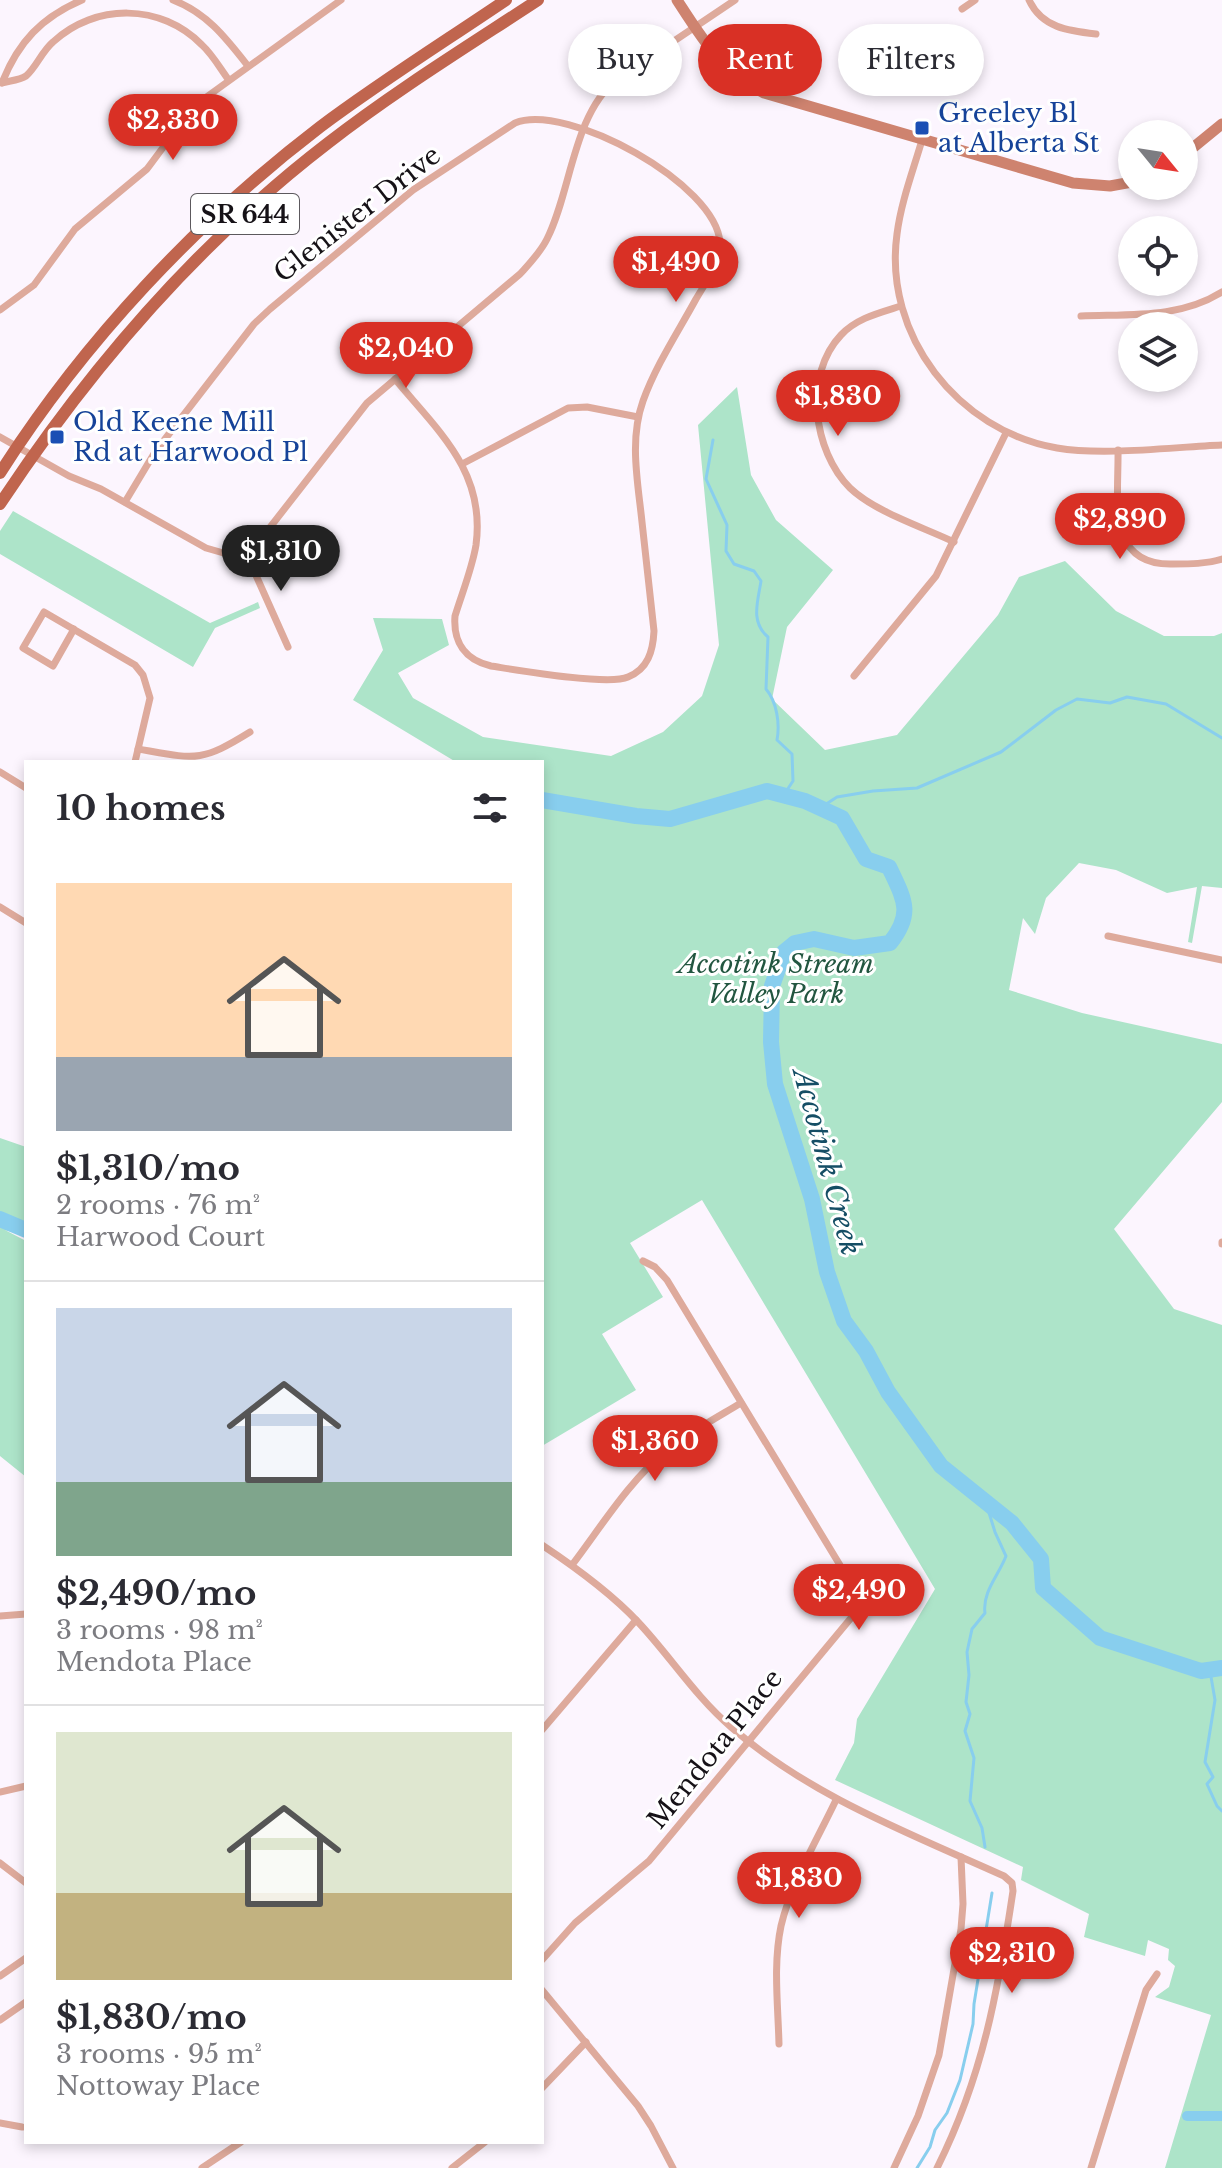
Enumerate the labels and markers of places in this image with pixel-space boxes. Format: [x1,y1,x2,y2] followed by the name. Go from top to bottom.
[108,94,238,162] pin: $2,330
[938,97,1100,159] place label: Greeley Bl at Alberta St
[913,119,931,137] marker: Greeley Bl at Alberta St
[611,236,741,304] pin: $1,490
[341,322,471,390] pin: $2,040
[773,370,903,438] pin: $1,830
[73,406,308,468] place label: Old Keene Mill Rd at Harwood Pl
[48,428,66,446] marker: Old Keene Mill Rd at Harwood Pl
[1055,493,1185,561] pin: $2,890
[216,525,346,593] pin: $1,310
[590,1415,720,1483] pin: $1,360
[794,1564,924,1632] pin: $2,490
[734,1852,864,1920] pin: $1,830
[947,1927,1077,1995] pin: $2,310

